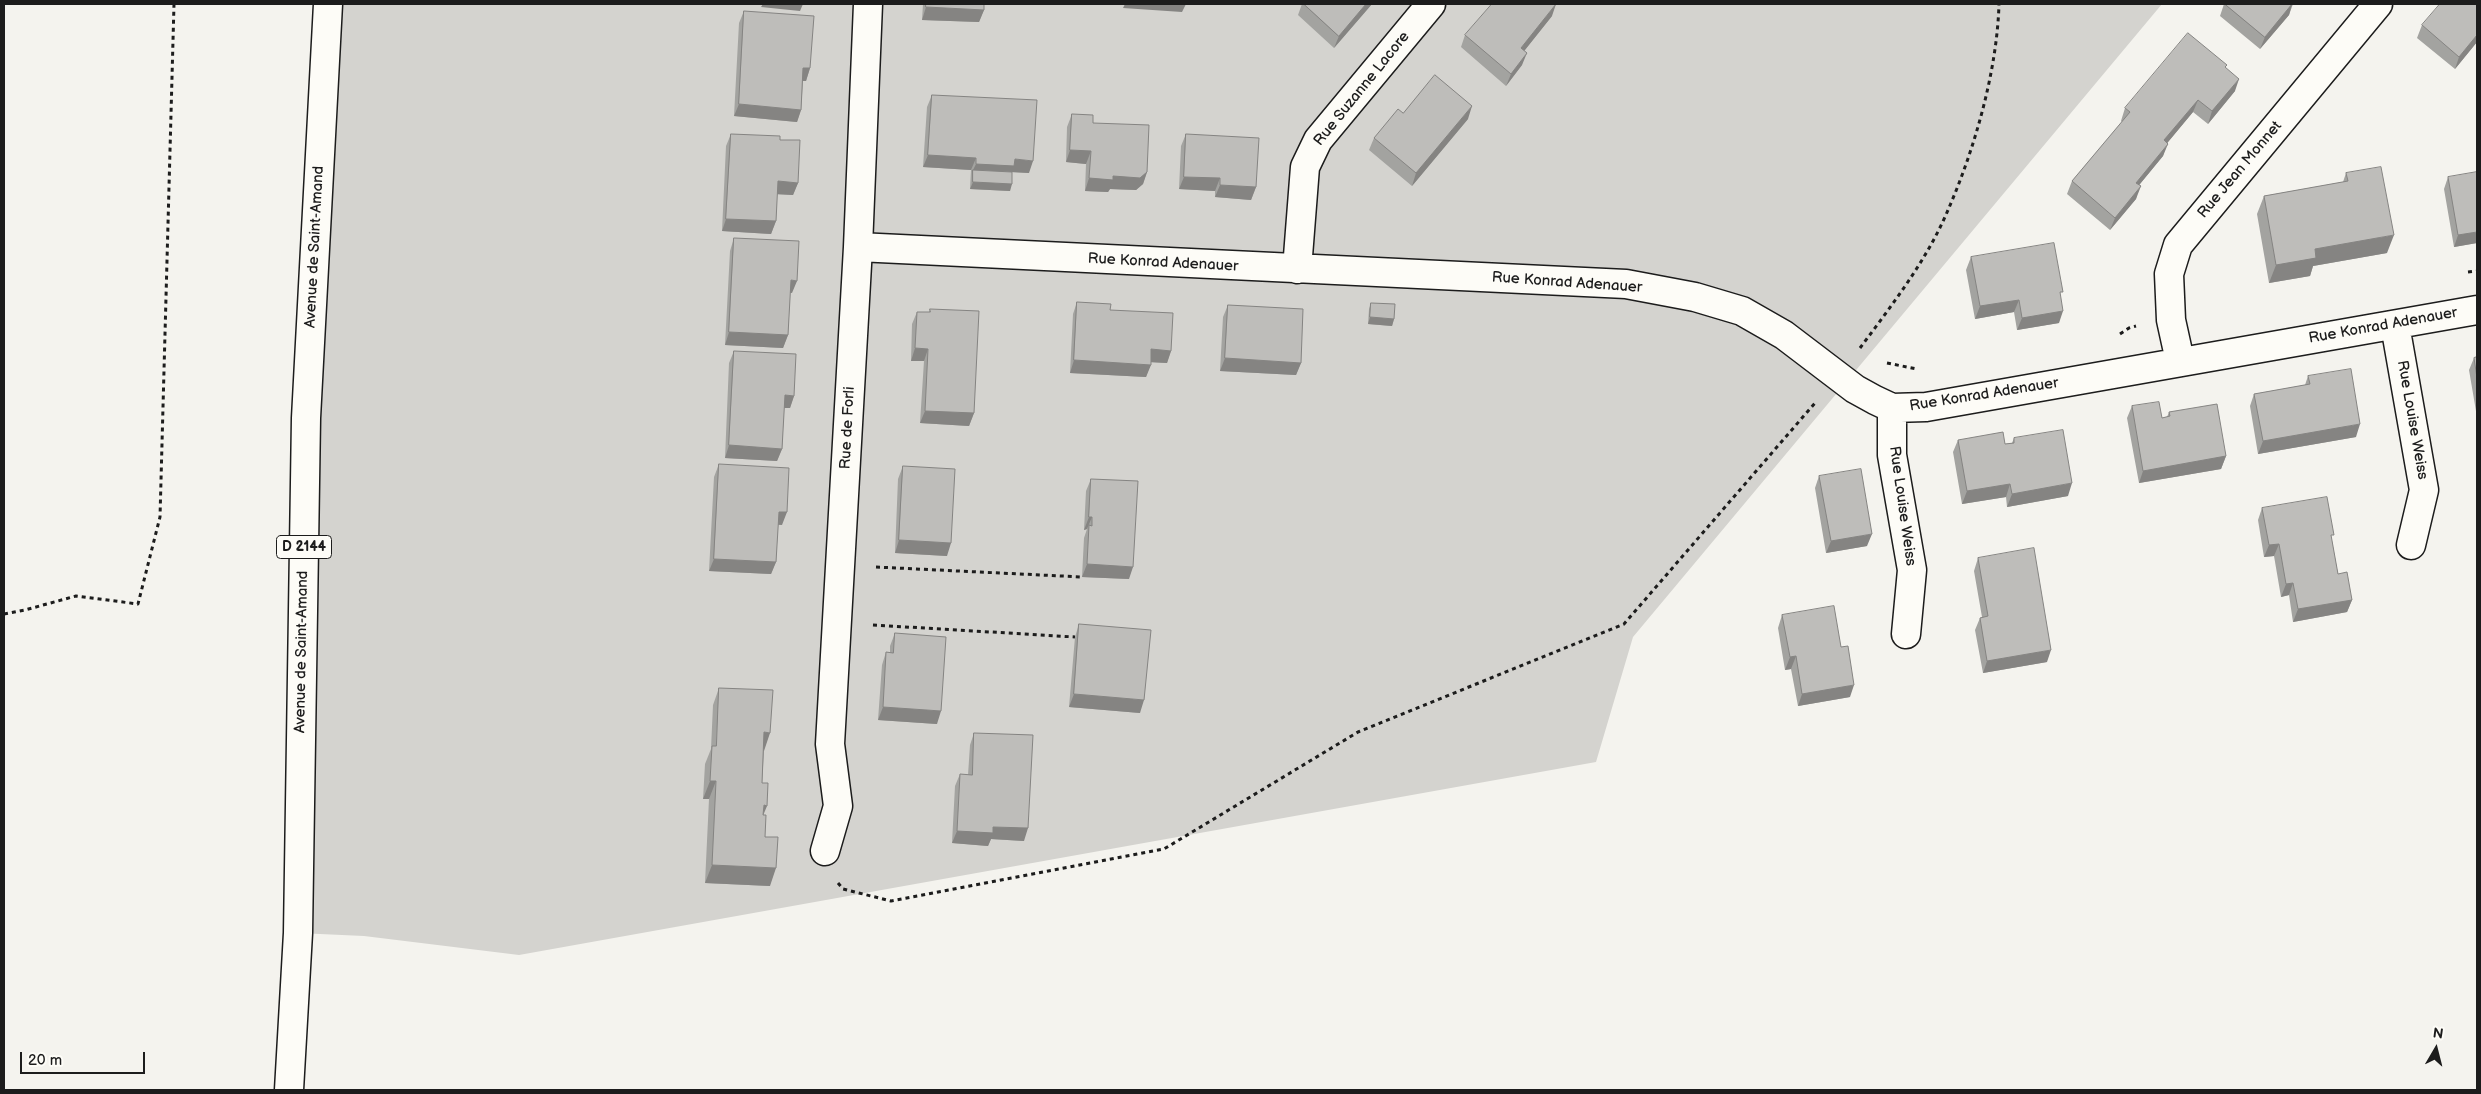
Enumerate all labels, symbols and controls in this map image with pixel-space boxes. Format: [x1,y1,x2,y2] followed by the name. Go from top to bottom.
[1310,28,1414,150] street label: Rue Suzanne Lacore
[2194,118,2286,222] street label: Rue Jean Monnet
[302,165,328,329] street label: Avenue de Saint-Amand
[1087,250,1239,276] street label: Rue Konrad Adenauer
[1491,269,1643,297] street label: Rue Konrad Adenauer
[2307,304,2459,348] street label: Rue Konrad Adenauer
[2393,359,2431,481] street label: Rue Louise Weiss
[1908,374,2060,416] street label: Rue Konrad Adenauer
[837,386,859,470] street label: Rue de Forli
[1885,445,1919,567] street label: Rue Louise Weiss
[276,536,332,558] road number: D 2144
[292,571,312,733] street label: Avenue de Saint-Amand
[2411,1024,2461,1074] north arrow
[2432,1025,2445,1043] text: N
[22,1042,148,1074] scale bar
[28,1051,62,1070] text: 20 m

